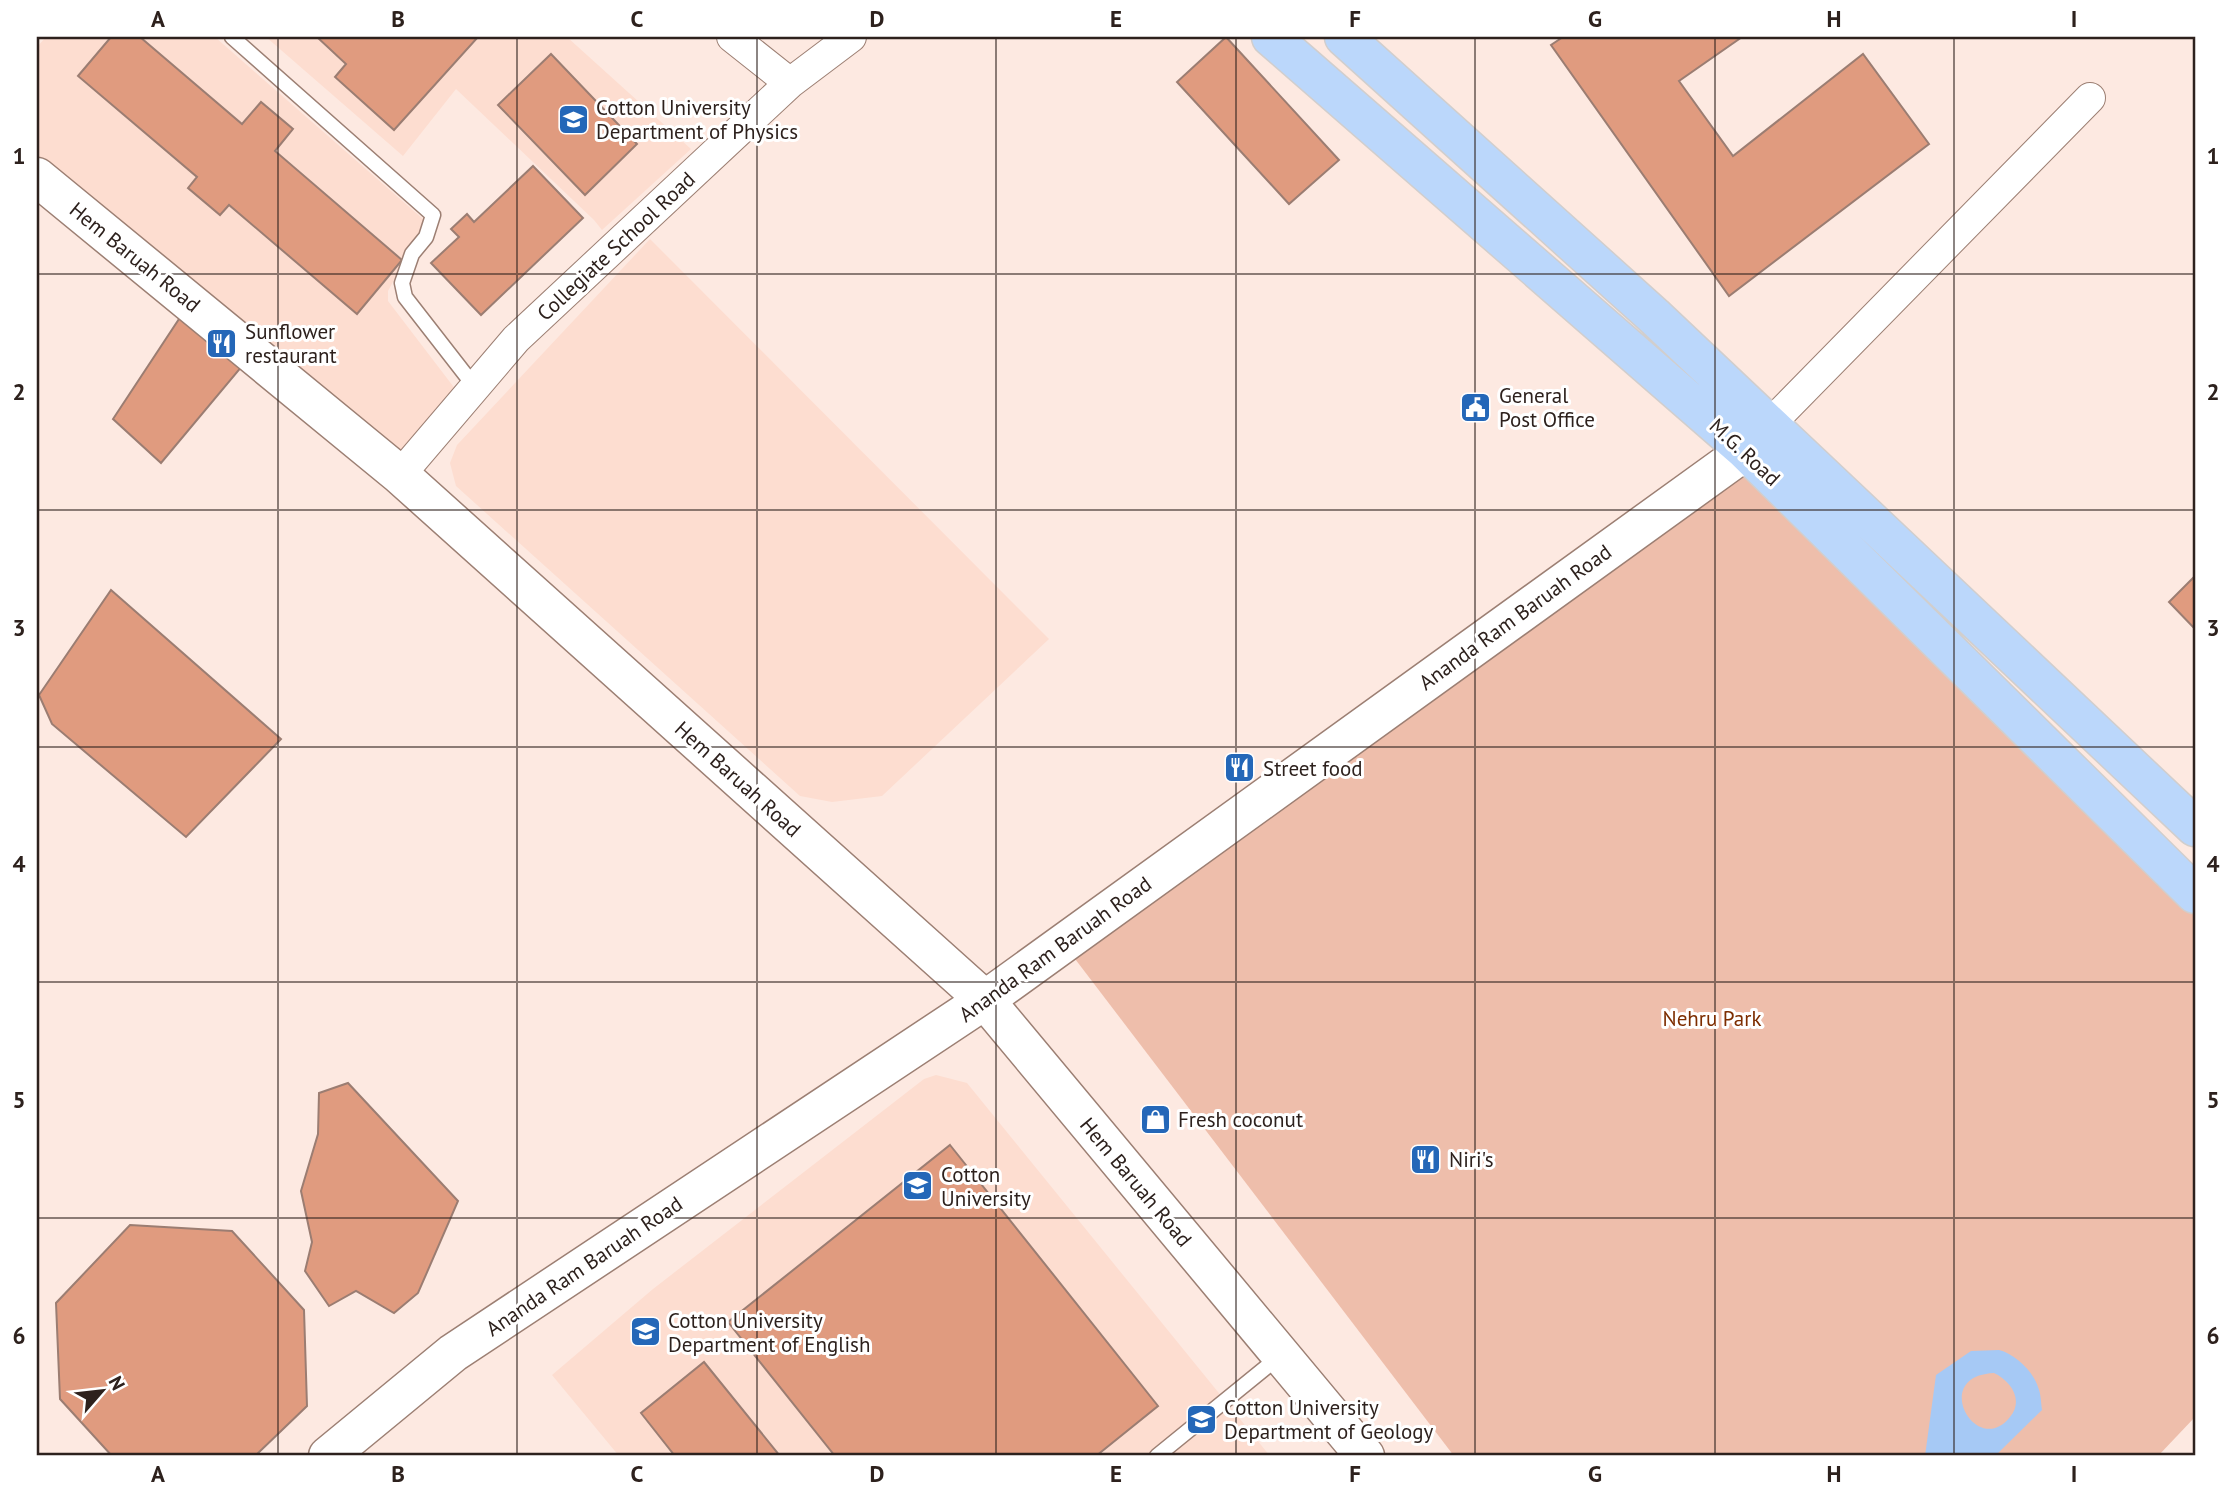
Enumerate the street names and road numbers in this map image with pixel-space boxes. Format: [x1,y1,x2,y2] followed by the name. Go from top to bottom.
[531,166,701,326] street label: Collegiate School Road
[64,196,206,318] street label: Hem Baruah Road
[1704,412,1786,492] street label: M.G. Road
[1413,538,1617,696] street label: Ananda Ram Baruah Road
[669,715,807,843] street label: Hem Baruah Road
[953,870,1157,1028] street label: Ananda Ram Baruah Road
[1074,1112,1198,1252] street label: Hem Baruah Road
[481,1190,687,1342] street label: Ananda Ram Baruah Road

